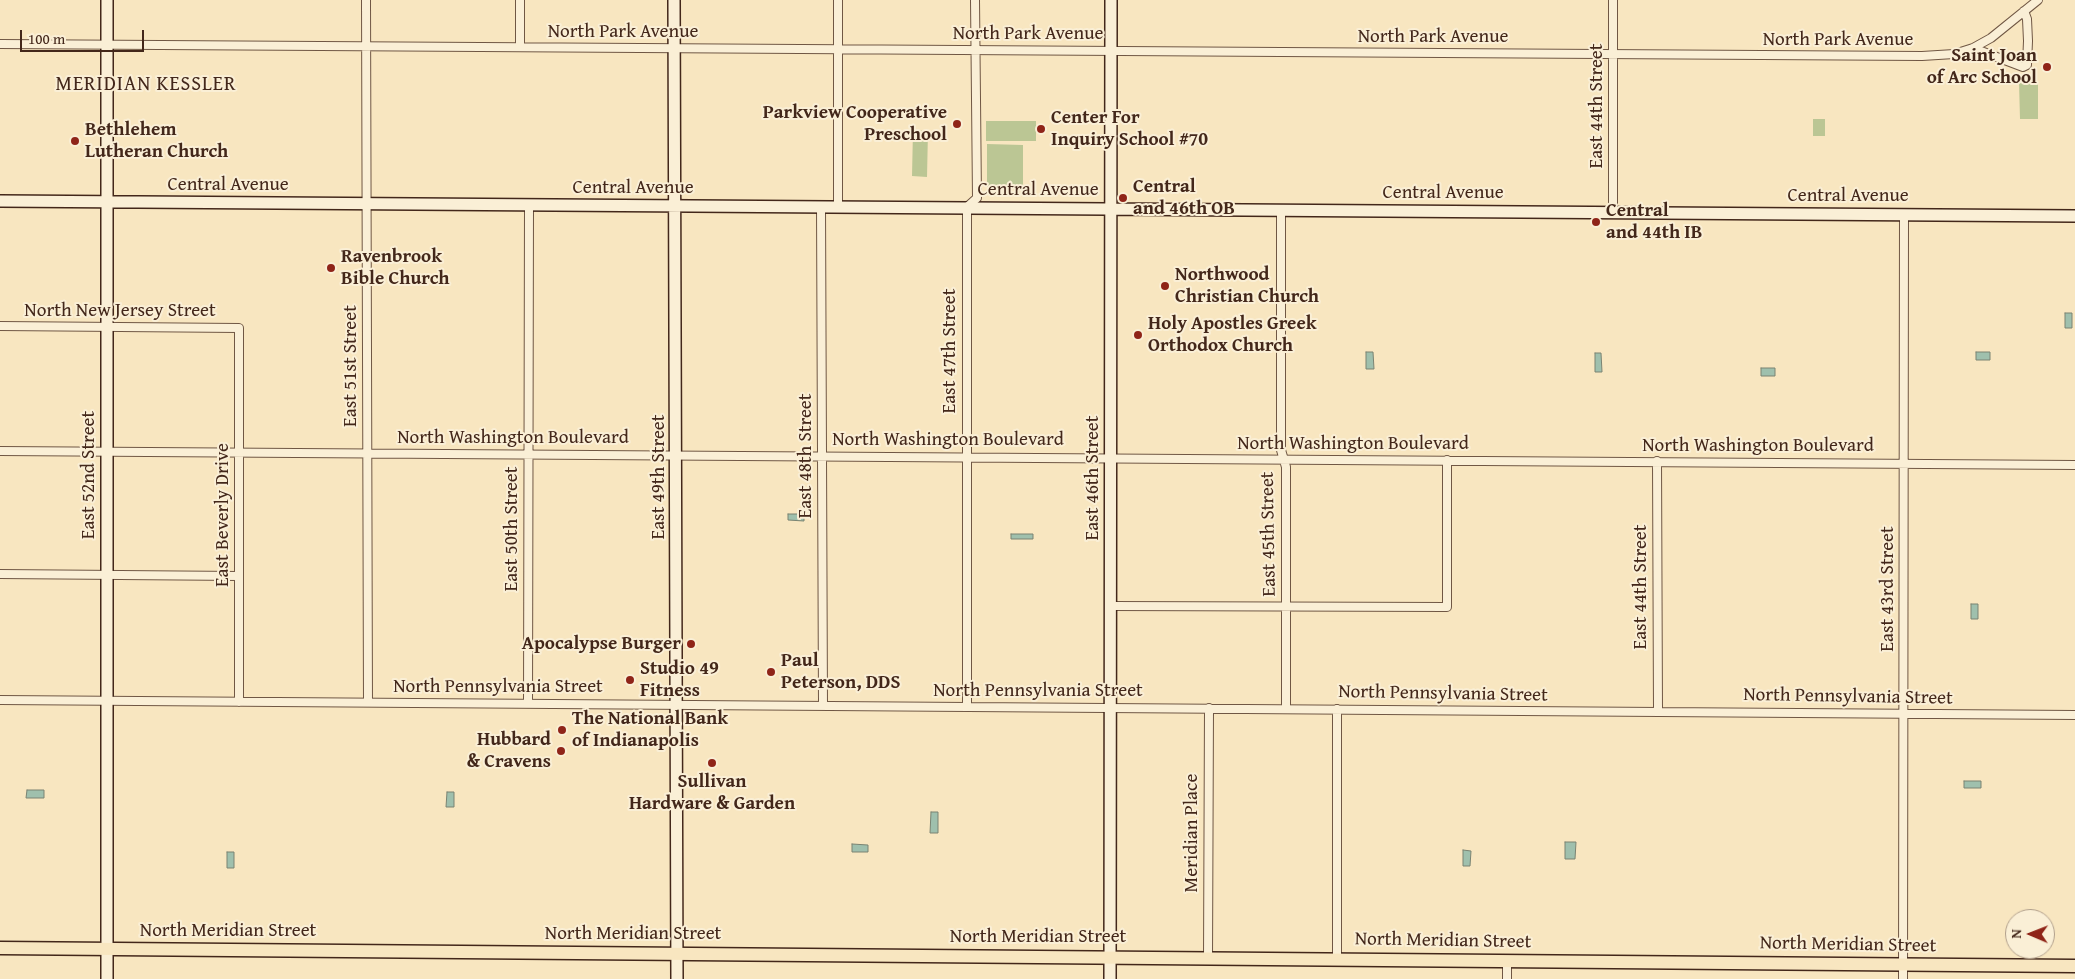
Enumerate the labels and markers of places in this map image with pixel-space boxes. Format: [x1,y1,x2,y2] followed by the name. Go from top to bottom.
[1927,45,2037,89] place label: Saint Joan of Arc School
[2041,61,2053,73] marker: Saint Joan of Arc School
[763,102,947,146] place label: Parkview Cooperative Preschool
[1051,107,1208,151] place label: Center For Inquiry School #70
[951,118,963,130] marker: Parkview Cooperative Preschool
[85,119,228,163] place label: Bethlehem Lutheran Church
[1035,123,1047,135] marker: Center For Inquiry School #70
[69,135,81,147] marker: Bethlehem Lutheran Church
[1133,176,1235,220] place label: Central and 46th OB
[1117,192,1129,204] marker: Central and 46th OB
[1606,200,1702,244] place label: Central and 44th IB
[1590,216,1602,228] marker: Central and 44th IB
[341,246,449,290] place label: Ravenbrook Bible Church
[325,262,337,274] marker: Ravenbrook Bible Church
[1175,264,1319,308] place label: Northwood Christian Church
[1159,280,1171,292] marker: Northwood Christian Church
[1148,313,1317,357] place label: Holy Apostles Greek Orthodox Church
[1132,329,1144,341] marker: Holy Apostles Greek Orthodox Church
[522,633,681,655] place label: Apocalypse Burger
[685,638,697,650] marker: Apocalypse Burger
[781,650,900,694] place label: Paul Peterson, DDS
[640,658,719,702] place label: Studio 49 Fitness
[765,666,777,678] marker: Paul Peterson, DDS
[624,674,636,686] marker: Studio 49 Fitness
[572,708,728,752] place label: The National Bank of Indianapolis
[556,724,568,736] marker: The National Bank of Indianapolis
[467,729,551,773] place label: Hubbard & Cravens
[555,745,567,757] marker: Hubbard & Cravens
[706,757,718,769] marker: Sullivan Hardware & Garden
[629,771,795,815] place label: Sullivan Hardware & Garden

